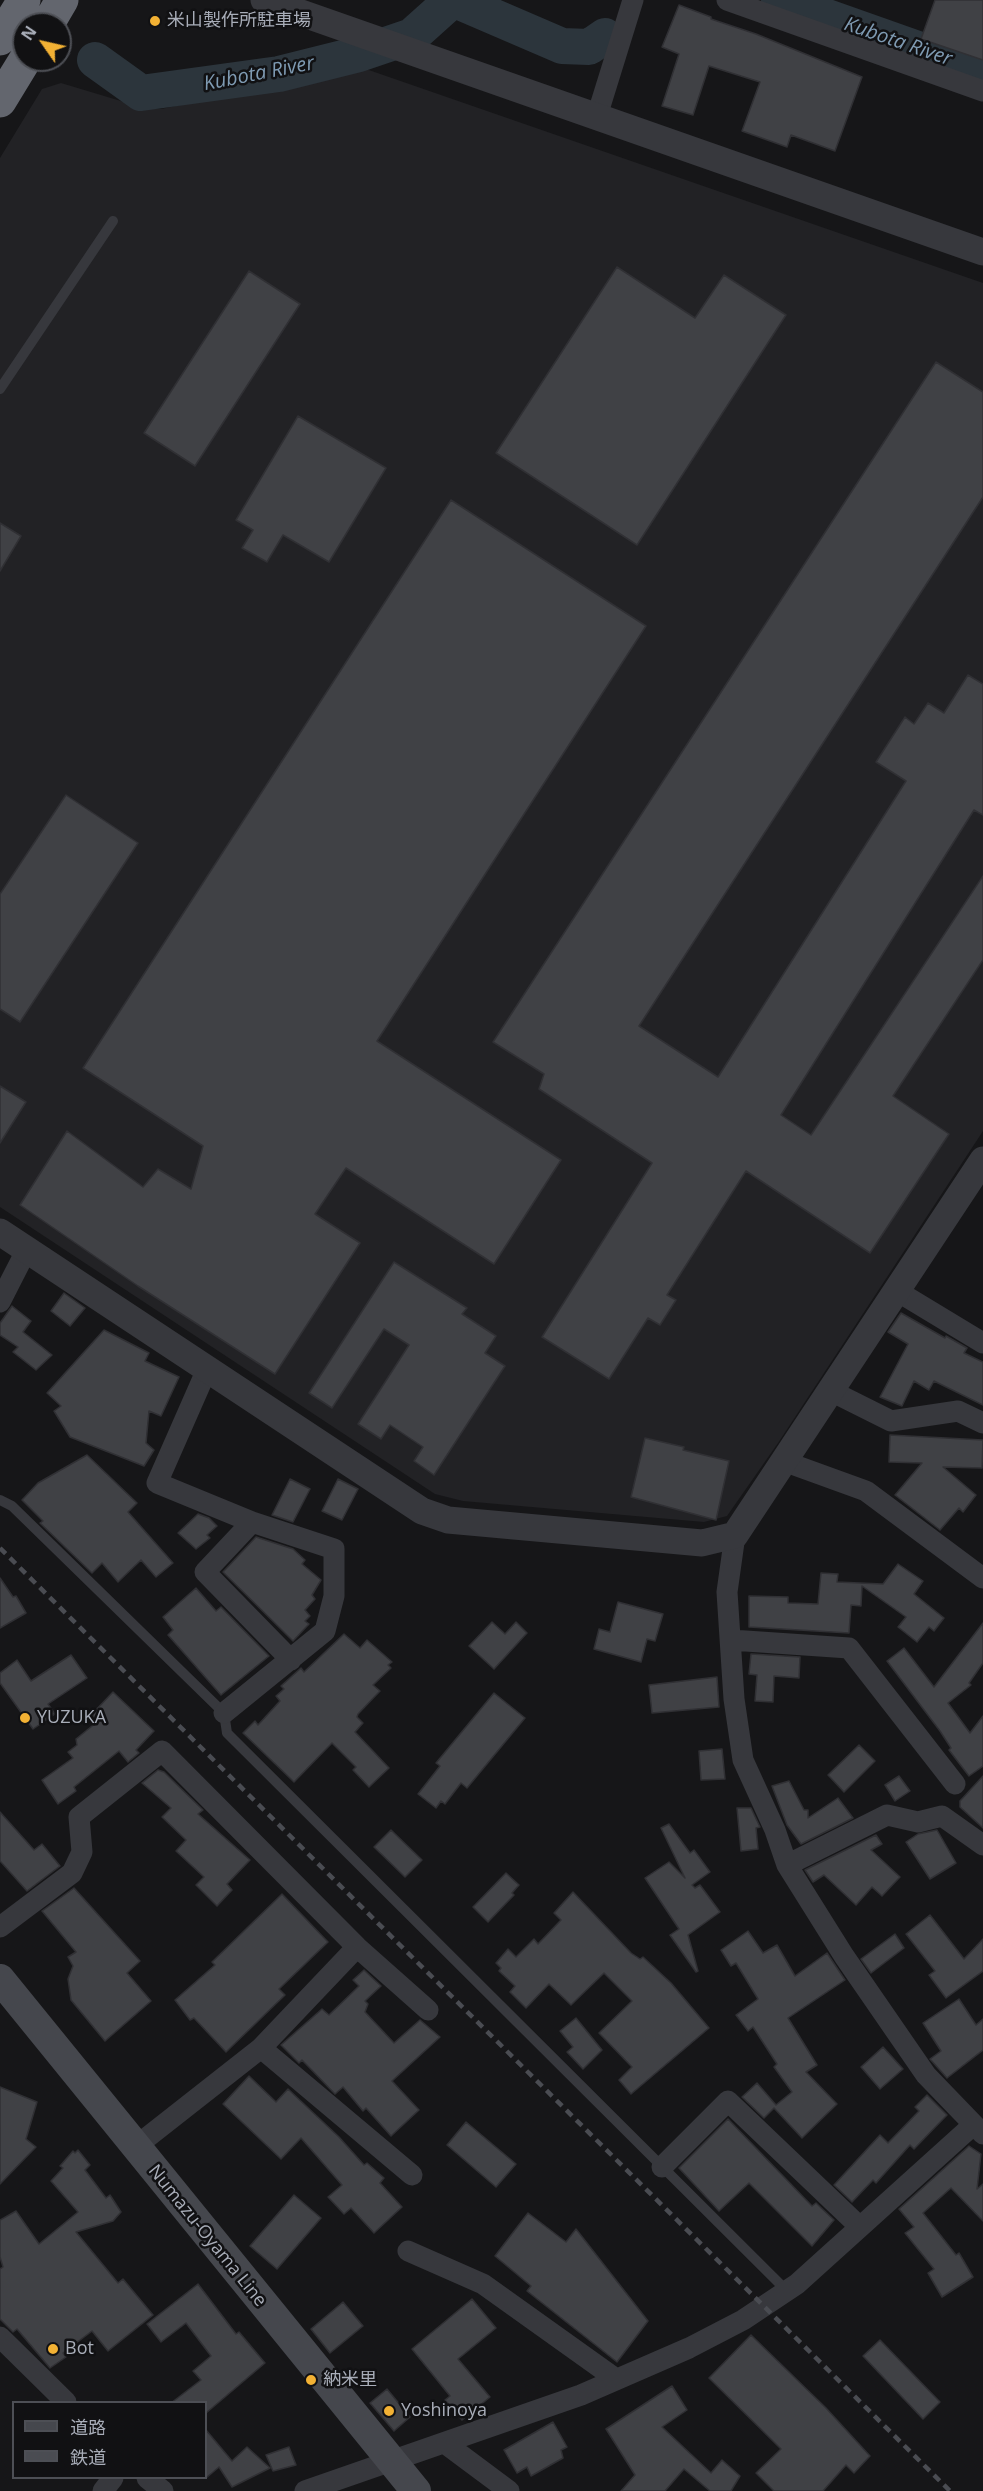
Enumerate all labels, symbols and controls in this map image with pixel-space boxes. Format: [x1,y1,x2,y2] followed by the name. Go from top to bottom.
[167,10,311,32] place label: 米山製作所駐車場
[12,12,72,72] north arrow
[841,12,955,72] water label: Kubota River
[148,14,162,28] marker: 米山製作所駐車場
[16,22,41,45] text: N
[202,52,316,96] water label: Kubota River
[37,1707,106,1729] place label: YUZUKA
[18,1711,32,1725] marker: YUZUKA
[143,2161,271,2311] street label: Numazu-Oyama Line
[65,2338,94,2360] place label: Bot
[46,2342,60,2356] marker: Bot
[323,2369,377,2391] place label: 納米里
[304,2373,318,2387] marker: 納米里
[401,2400,487,2422] place label: Yoshinoya
[12,2401,207,2479] legend
[382,2404,396,2418] marker: Yoshinoya
[70,2415,106,2439] text: 道路
[70,2445,106,2469] text: 鉄道

